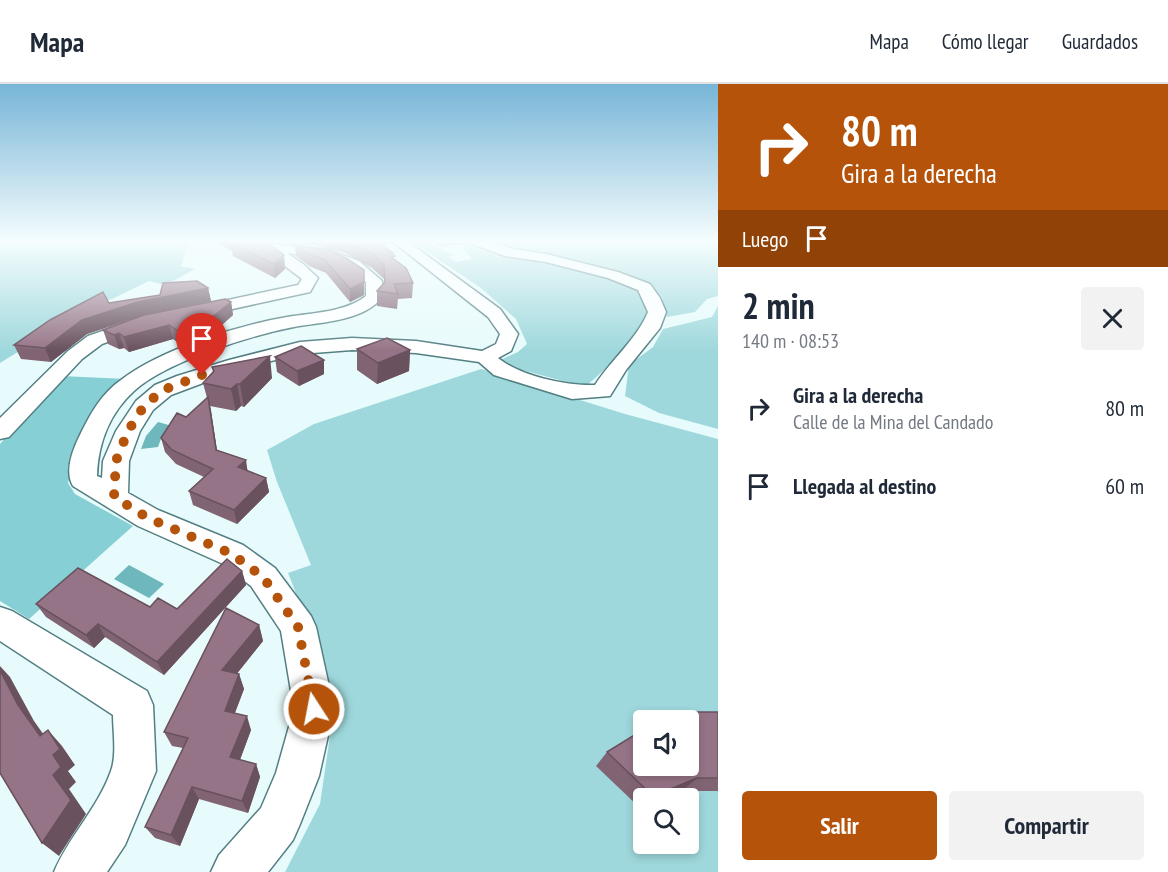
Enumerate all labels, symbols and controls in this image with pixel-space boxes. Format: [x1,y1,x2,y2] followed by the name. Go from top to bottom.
[30,23,84,60] text: Mapa
[870,28,909,55] text: Mapa
[942,28,1029,55] text: Cómo llegar
[1062,28,1138,55] text: Guardados
[841,103,918,158] text: 80 m
[742,108,820,186] icon: right
[841,156,997,190] text: Gira a la derecha
[800,222,833,255] icon: arrive
[742,225,788,253] text: Luego
[742,282,815,329] text: 2 min
[1081,287,1144,350] button: close
[176,313,227,375] pin
[185,322,218,355] icon: arrive
[742,328,839,354] text: 140 m · 08:53
[793,381,923,409] text: Gira a la derecha
[742,392,775,425] icon: right
[1105,394,1144,422] text: 80 m
[793,409,993,435] text: Calle de la Mina del Candado
[742,470,775,503] icon: arrive
[793,472,936,500] text: Llegada al destino
[1105,472,1144,500] text: 60 m
[282,677,346,741] position arrow
[633,710,699,854] map controls
[633,710,699,776] button: sound
[633,788,699,854] button: search
[742,791,937,860] button: Salir
[949,791,1144,860] button: Compartir

